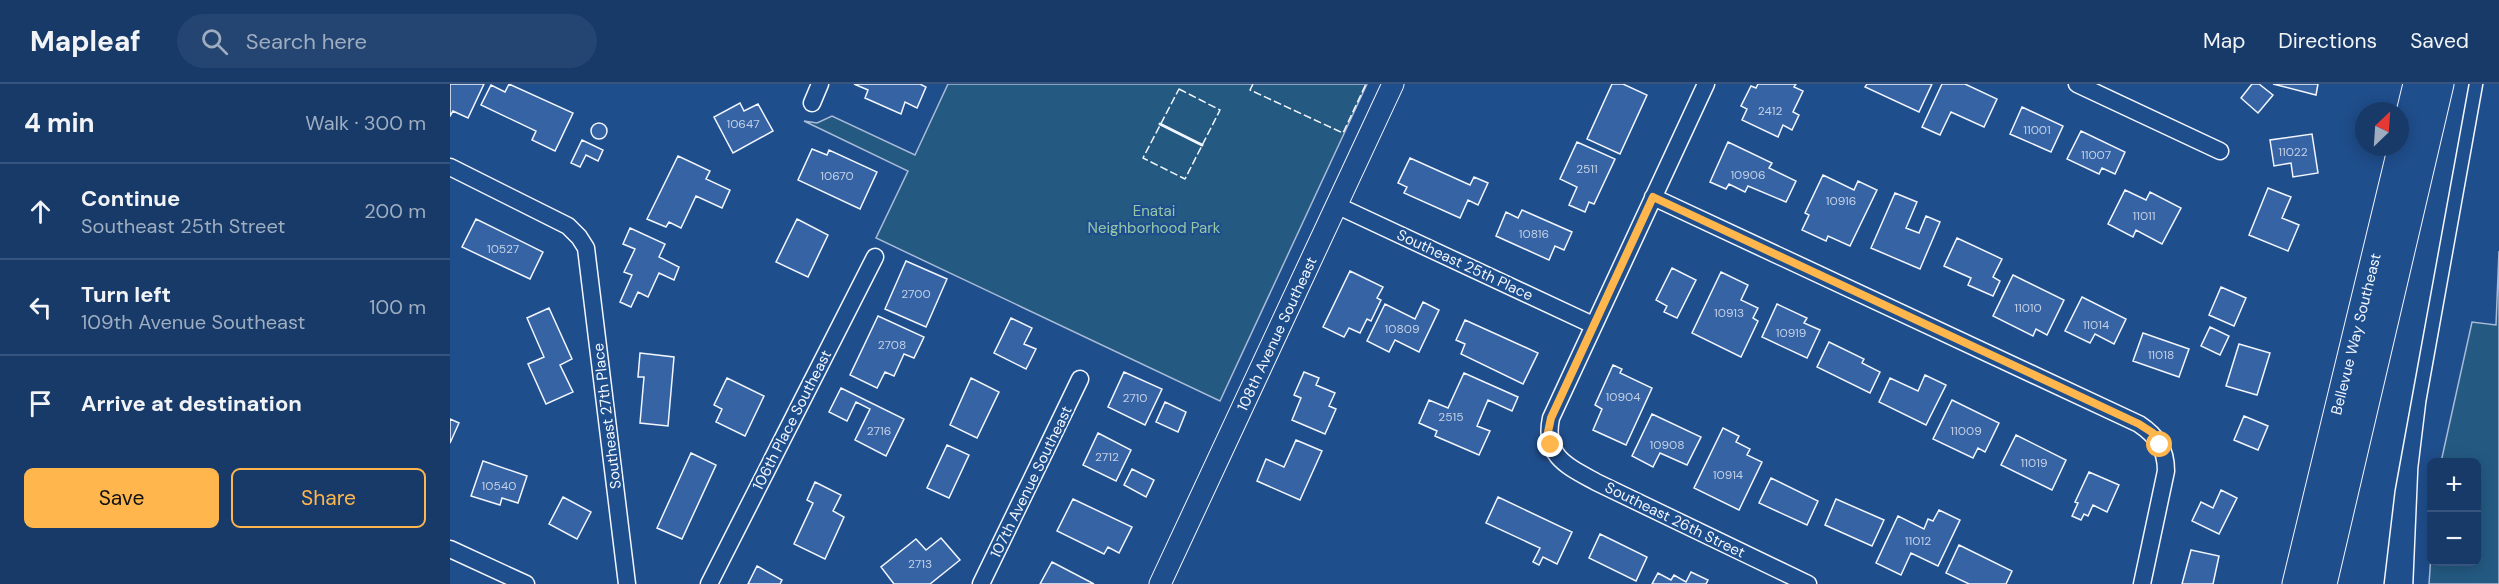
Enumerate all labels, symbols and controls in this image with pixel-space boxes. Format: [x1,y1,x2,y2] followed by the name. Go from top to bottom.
[177,14,597,68] search box
[30,23,141,60] text: Mapleaf
[198,25,231,58] icon: search
[246,27,367,56] text: Search here
[2203,27,2245,55] text: Map
[2278,27,2377,55] text: Directions
[2410,27,2469,55] text: Saved
[2355,102,2409,156] north arrow
[1758,103,1782,119] house number: 2412
[24,106,95,140] text: 4 min
[305,110,426,136] text: Walk · 300 m
[726,116,760,132] house number: 10647
[2023,122,2051,138] house number: 11001
[2278,144,2308,160] house number: 11022
[2081,147,2111,163] house number: 11007
[1576,161,1598,177] house number: 2511
[1730,167,1766,183] house number: 10906
[820,168,854,184] house number: 10670
[81,184,180,213] text: Continue
[1826,193,1856,209] house number: 10916
[24,195,57,228] icon: ahead
[364,198,426,224] text: 200 m
[1088,201,1221,238] park label: Enatai Neighborhood Park
[2132,208,2156,224] house number: 11011
[81,213,285,239] text: Southeast 25th Street
[1394,225,1536,305] street label: Southeast 25th Place
[1519,226,1549,242] house number: 10816
[487,241,519,257] house number: 10527
[2326,251,2386,417] street label: Bellevue Way Southeast
[1232,254,1322,414] street label: 108th Avenue Southeast
[81,280,171,309] text: Turn left
[901,286,931,302] house number: 2700
[24,291,57,324] icon: left
[369,294,426,320] text: 100 m
[2014,300,2042,316] house number: 11010
[1714,305,1744,321] house number: 10913
[81,309,305,335] text: 109th Avenue Southeast
[2083,317,2109,333] house number: 11014
[1385,321,1420,337] house number: 10809
[1776,325,1806,341] house number: 10919
[878,337,906,353] house number: 2708
[588,342,626,490] street label: Southeast 27th Place
[748,346,836,493] street label: 106th Place Southeast
[2148,347,2174,363] house number: 11018
[24,387,57,420] icon: arrive
[81,389,302,418] text: Arrive at destination
[1606,389,1640,405] house number: 10904
[1122,390,1148,406] house number: 2710
[985,403,1077,561] street label: 107th Avenue Southeast
[1438,409,1464,425] house number: 2515
[867,423,891,439] house number: 2716
[1950,423,1982,439] house number: 11009
[1537,431,1563,457] route end
[2146,431,2172,457] route start
[1650,437,1685,453] house number: 10908
[1095,449,1119,465] house number: 2712
[2021,455,2047,471] house number: 11019
[2427,458,2481,566] map controls
[2427,458,2481,512] button: +
[1713,467,1743,483] house number: 10914
[24,468,219,528] button: Save
[231,468,426,528] button: Share
[1602,477,1748,563] street label: Southeast 26th Street
[482,478,516,494] house number: 10540
[2427,512,2481,566] button: −
[1905,533,1931,549] house number: 11012
[908,556,932,572] house number: 2713

